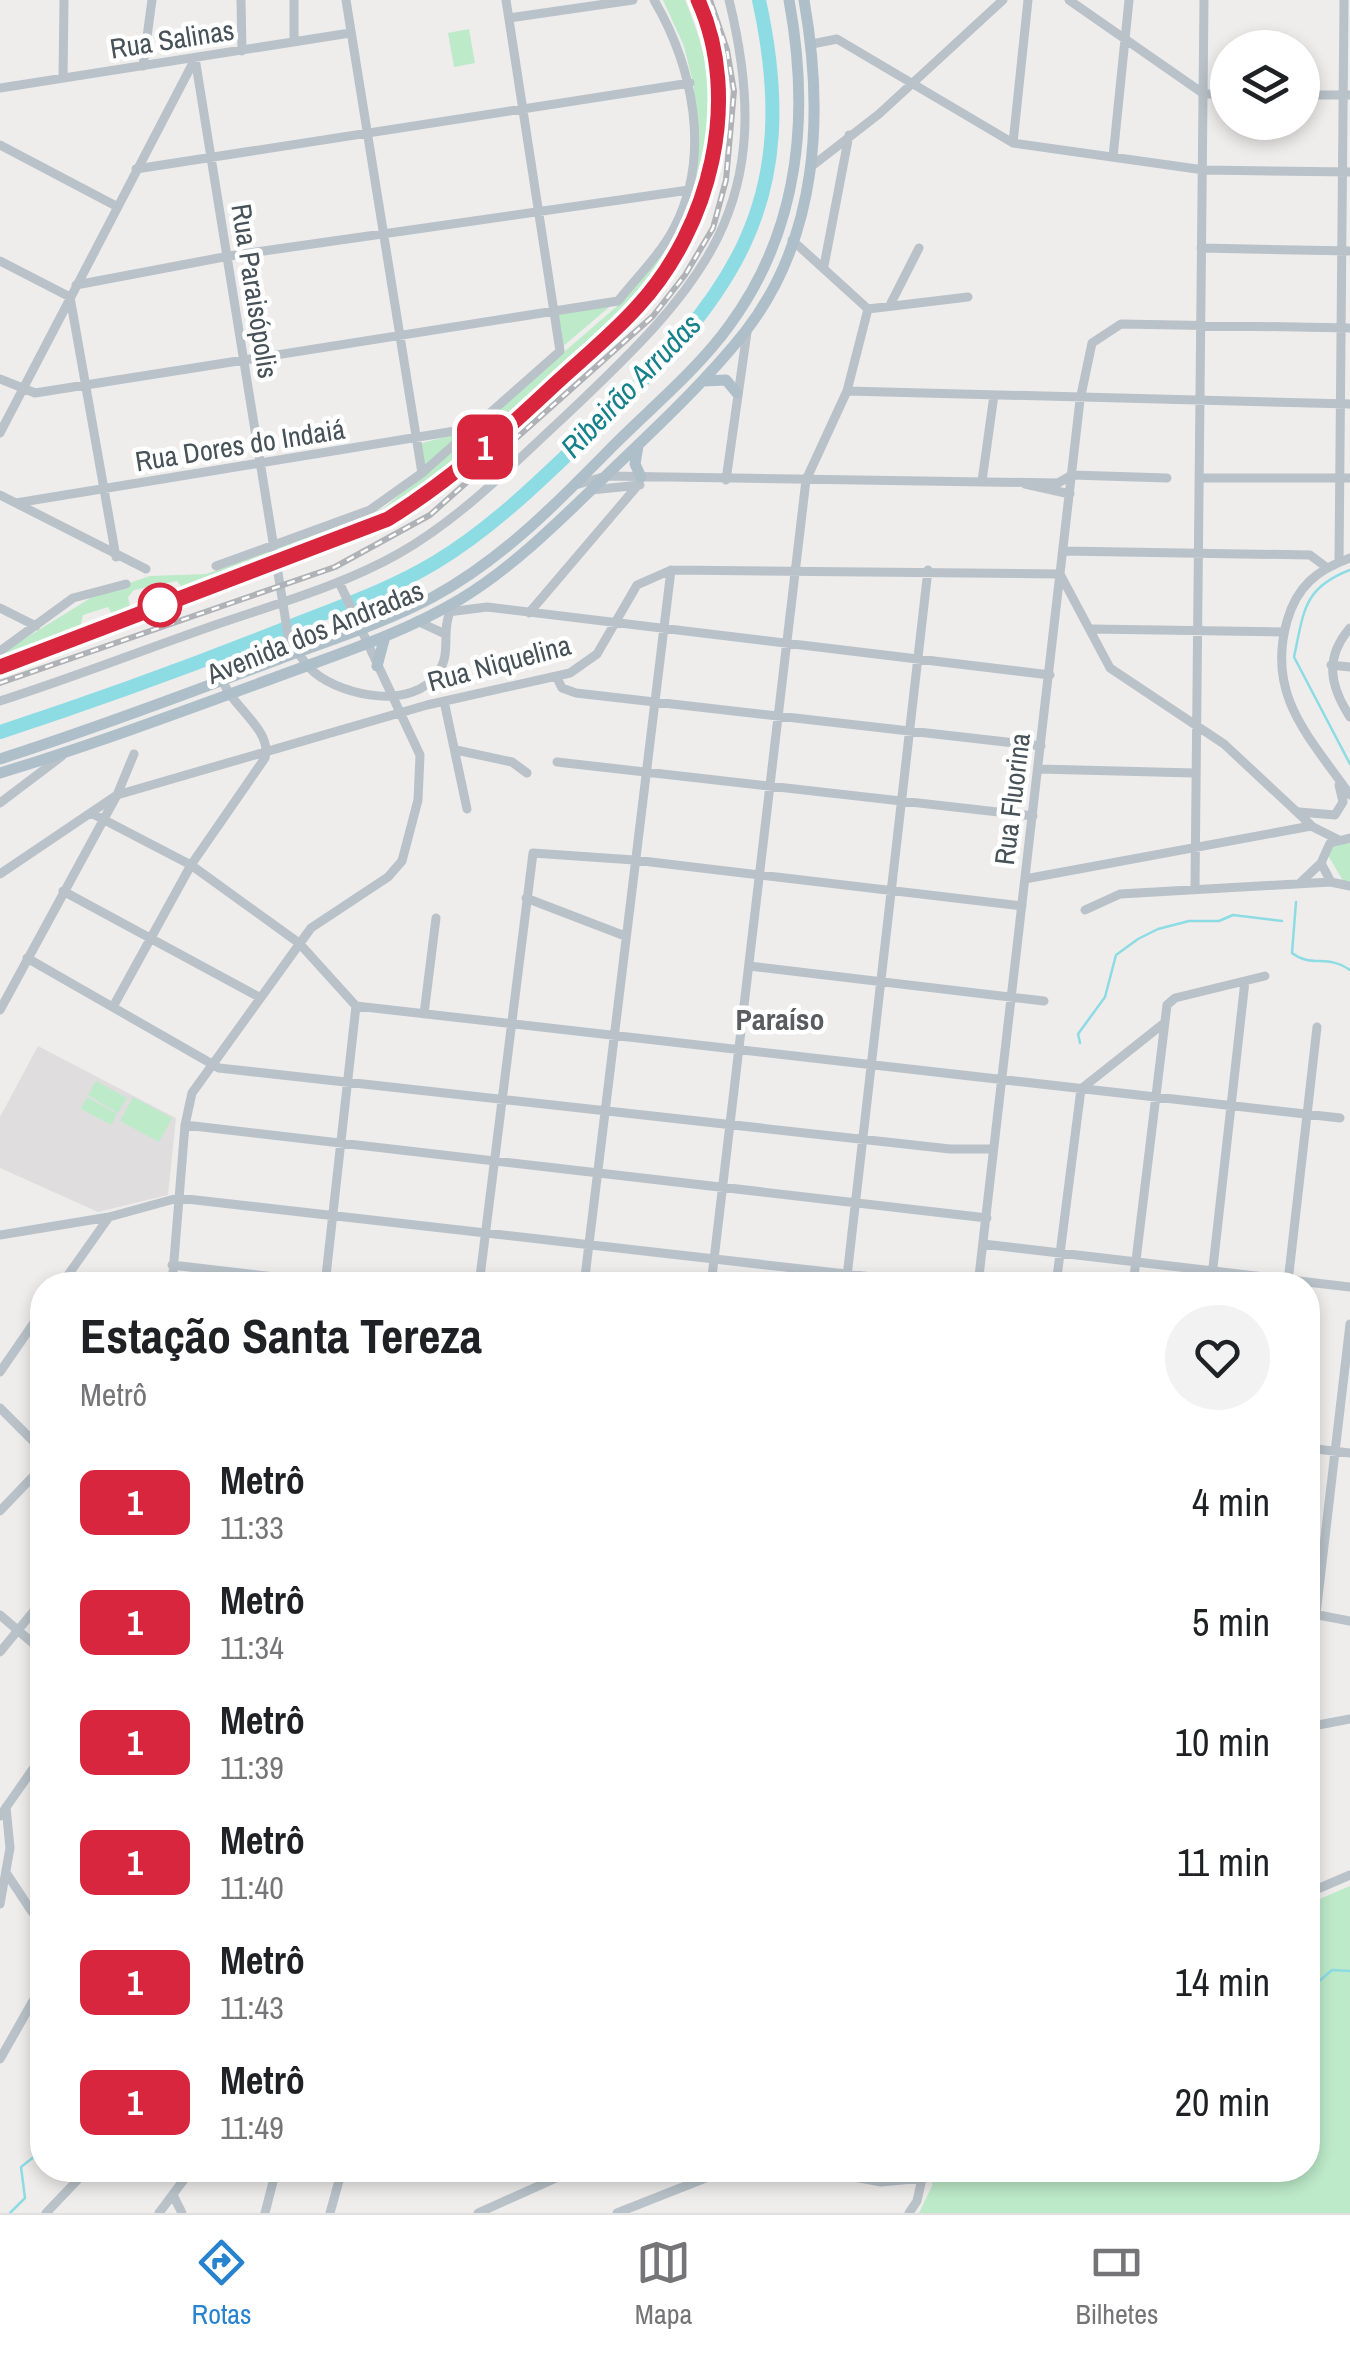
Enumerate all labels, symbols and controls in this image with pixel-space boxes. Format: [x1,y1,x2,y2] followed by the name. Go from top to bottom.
[107,10,237,68] street label: Rua Salinas
[1210,30,1320,140] map controls
[1210,30,1320,140] button: layers
[222,201,288,381] street label: Rua Paraisópolis
[551,305,709,466] water label: Ribeirão Arrudas
[132,410,348,480] street label: Rua Dores do Indaiá
[452,414,518,480] line badge: 1
[477,424,493,471] text: 1
[200,571,429,693] street label: Avenida dos Andradas
[139,584,181,626] unlabelled marker
[423,626,575,700] street label: Rua Niquelina
[985,731,1039,867] street label: Rua Fluorina
[736,999,824,1039] district label: Paraíso
[80,1303,482,1368] text: Estação Santa Tereza
[1165,1305,1270,1410] button: heart
[80,1373,147,1416] text: Metrô
[220,1455,305,1506] text: Metrô
[1192,1477,1270,1528] text: 4 min
[127,1479,143,1526] text: 1
[220,1506,284,1549] text: 11:33
[220,1575,305,1626] text: Metrô
[1192,1597,1270,1648] text: 5 min
[127,1599,143,1646] text: 1
[220,1626,284,1669] text: 11:34
[220,1695,305,1746] text: Metrô
[1175,1717,1270,1768] text: 10 min
[127,1719,143,1766] text: 1
[220,1746,284,1789] text: 11:39
[220,1815,305,1866] text: Metrô
[1177,1837,1270,1888] text: 11 min
[127,1839,143,1886] text: 1
[220,1866,284,1909] text: 11:40
[220,1935,305,1986] text: Metrô
[1175,1957,1270,2008] text: 14 min
[127,1959,143,2006] text: 1
[220,1986,284,2029] text: 11:43
[220,2055,305,2106] text: Metrô
[1175,2077,1270,2128] text: 20 min
[127,2079,143,2126] text: 1
[220,2106,284,2149] text: 11:49
[192,2235,252,2333] tab: Rotas
[635,2235,692,2333] tab: Mapa
[1075,2235,1158,2333] tab: Bilhetes

